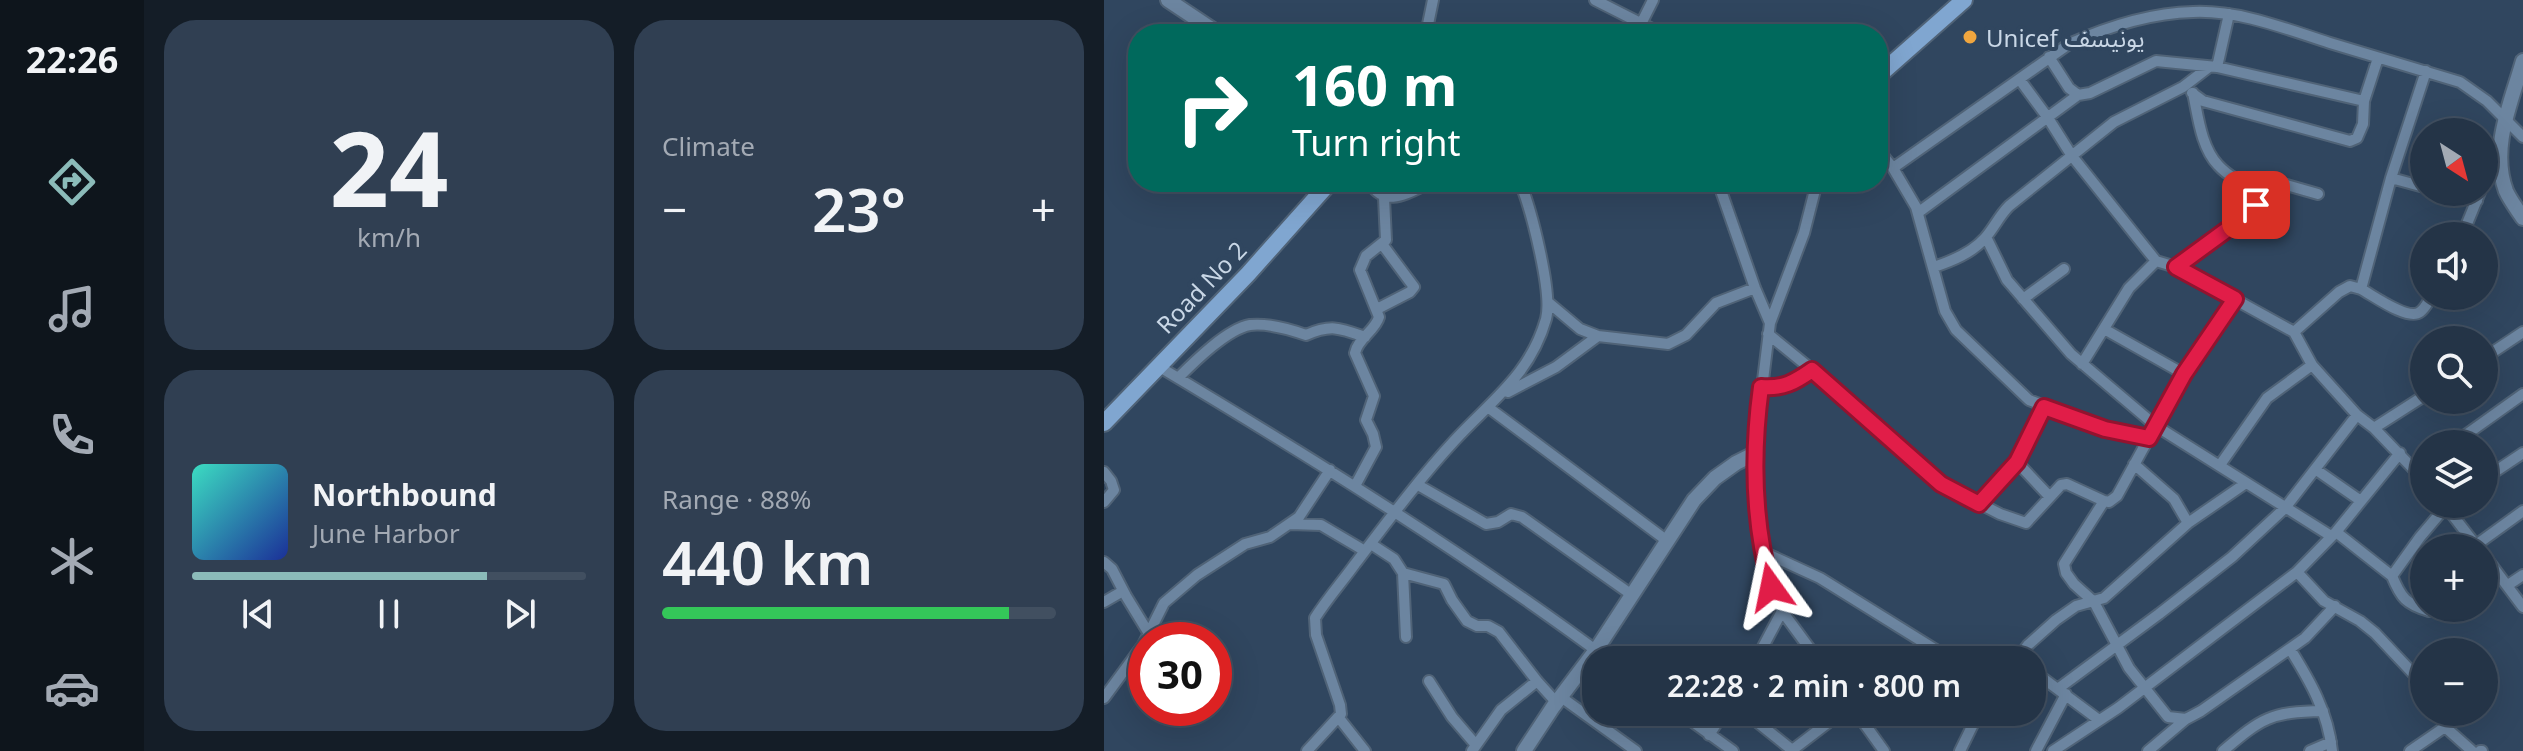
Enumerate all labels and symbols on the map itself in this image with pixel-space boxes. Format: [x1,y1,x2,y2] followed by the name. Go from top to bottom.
[1986,21,2145,54] place label: Unicef يونيسف
[1961,28,1979,46] marker: Unicef يونيسف
[2410,118,2498,206] north arrow
[2222,171,2290,239] pin
[1149,234,1253,340] street label: Road No 2
[1729,545,1813,629] position arrow
[1128,622,1232,726] speed limit sign: 30

